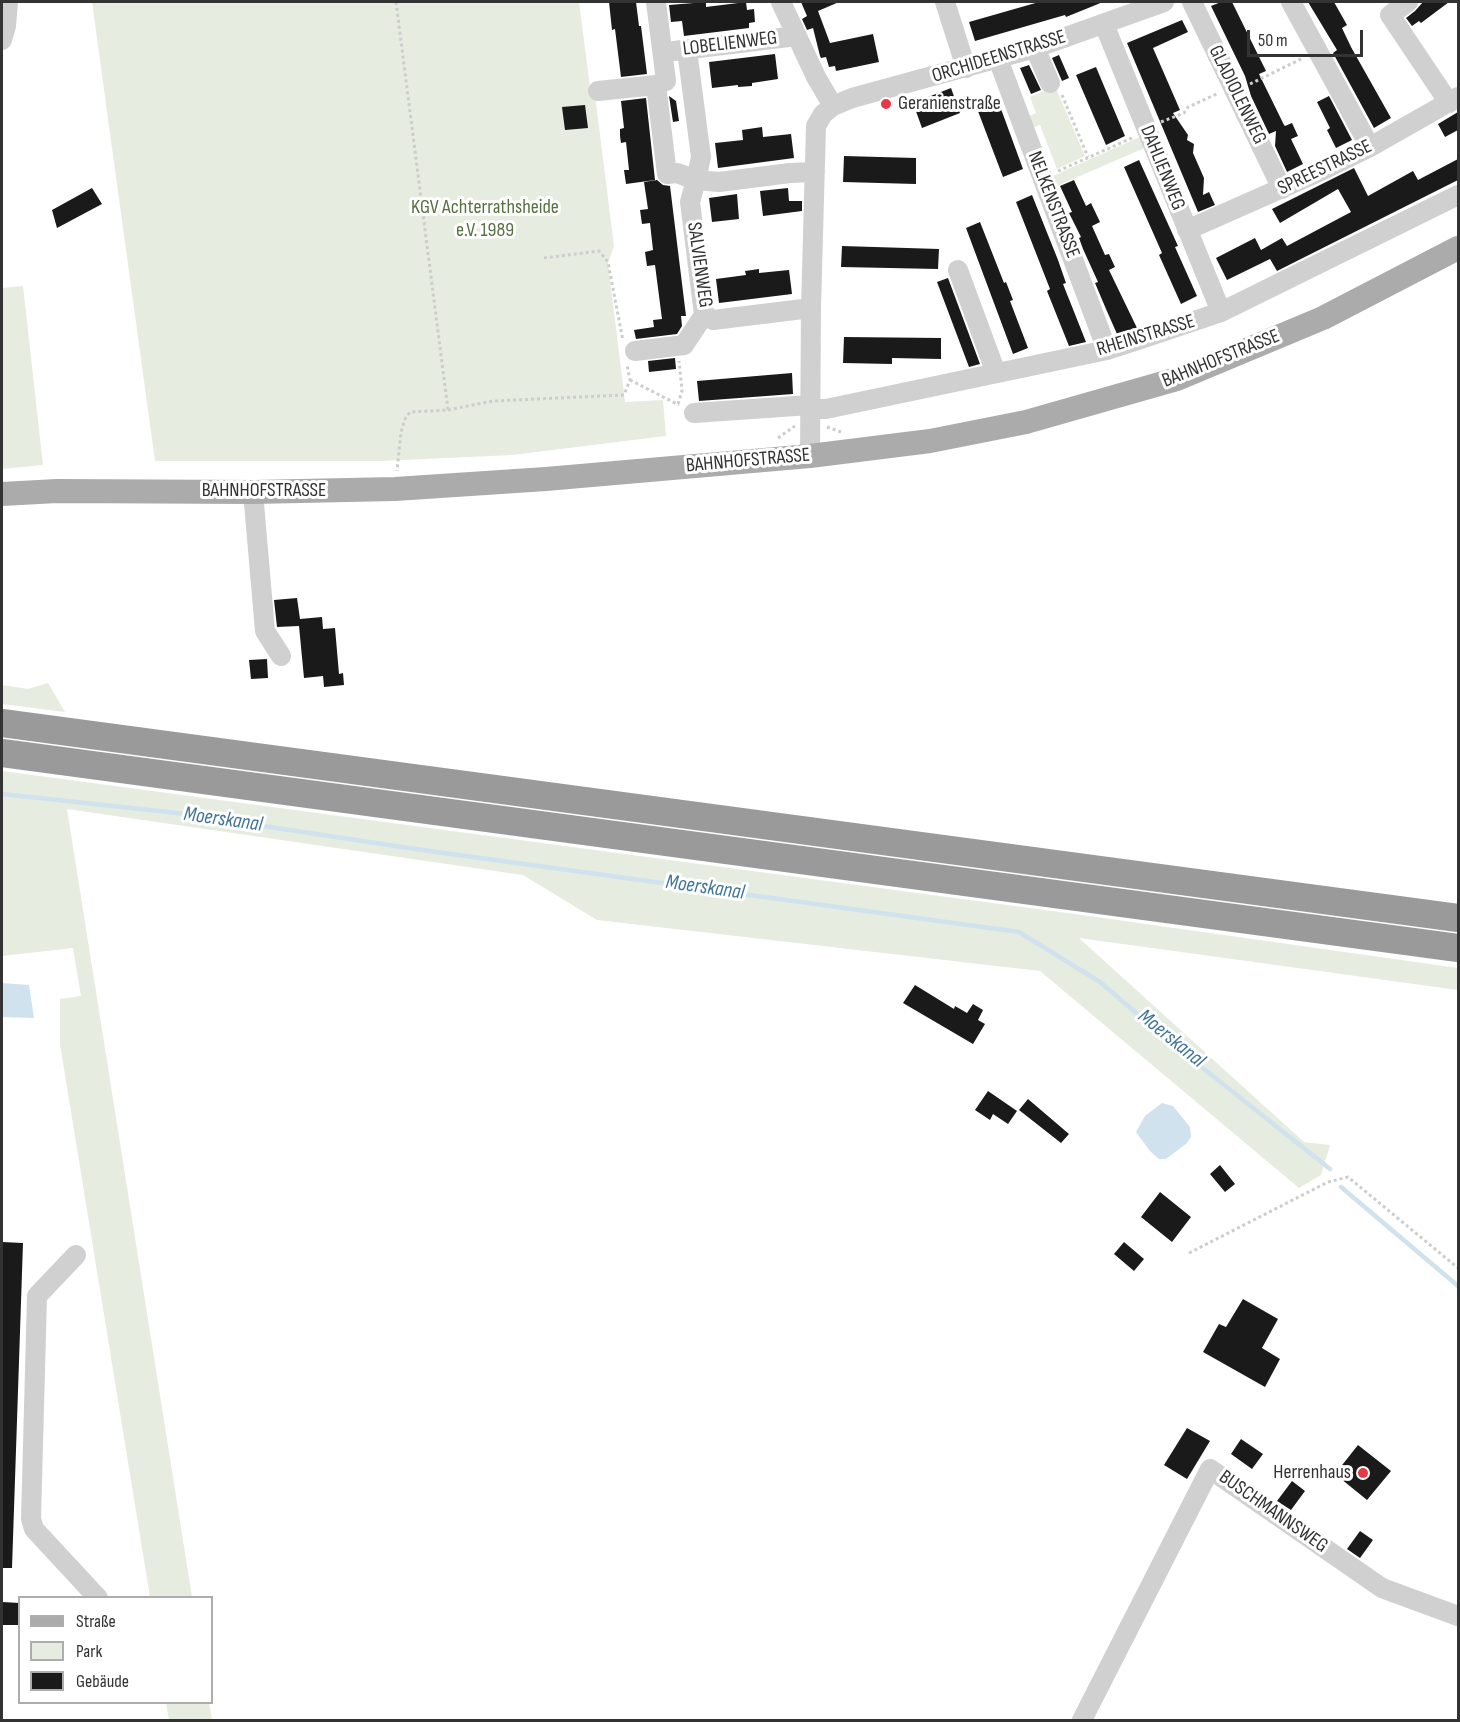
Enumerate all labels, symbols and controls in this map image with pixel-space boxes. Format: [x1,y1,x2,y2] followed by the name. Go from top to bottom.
[1250,18,1366,56] scale bar
[929,25,1069,89] street label: ORCHIDEENSTRASSE
[681,26,779,62] street label: LOBELIENWEG
[1258,30,1288,51] text: 50 m
[1203,42,1271,148] street label: GLADIOLENWEG
[898,92,1001,116] place label: Geranienstraße
[879,97,893,111] marker: Geranienstraße
[1134,122,1190,214] street label: DAHLIENWEG
[1274,135,1376,201] street label: SPREESTRASSE
[1022,148,1084,262] street label: NELKENSTRASSE
[411,196,559,243] park label: KGV Achterrathsheide e.V. 1989
[681,221,717,309] street label: SALVIENWEG
[1094,310,1198,362] street label: RHEINSTRASSE
[1159,325,1283,393] street label: BAHNHOFSTRASSE
[685,444,811,478] street label: BAHNHOFSTRASSE
[202,479,326,503] street label: BAHNHOFSTRASSE
[182,802,264,838] water label: Moerskanal
[664,870,746,906] water label: Moerskanal
[1132,1004,1210,1074] water label: Moerskanal
[1273,1461,1351,1485] place label: Herrenhaus
[1214,1466,1332,1558] street label: BUSCHMANNSWEG
[1356,1466,1370,1480] marker: Herrenhaus
[18,1596,213,1704] legend
[76,1611,116,1632] text: Straße
[76,1641,102,1662] text: Park
[76,1671,129,1692] text: Gebäude

